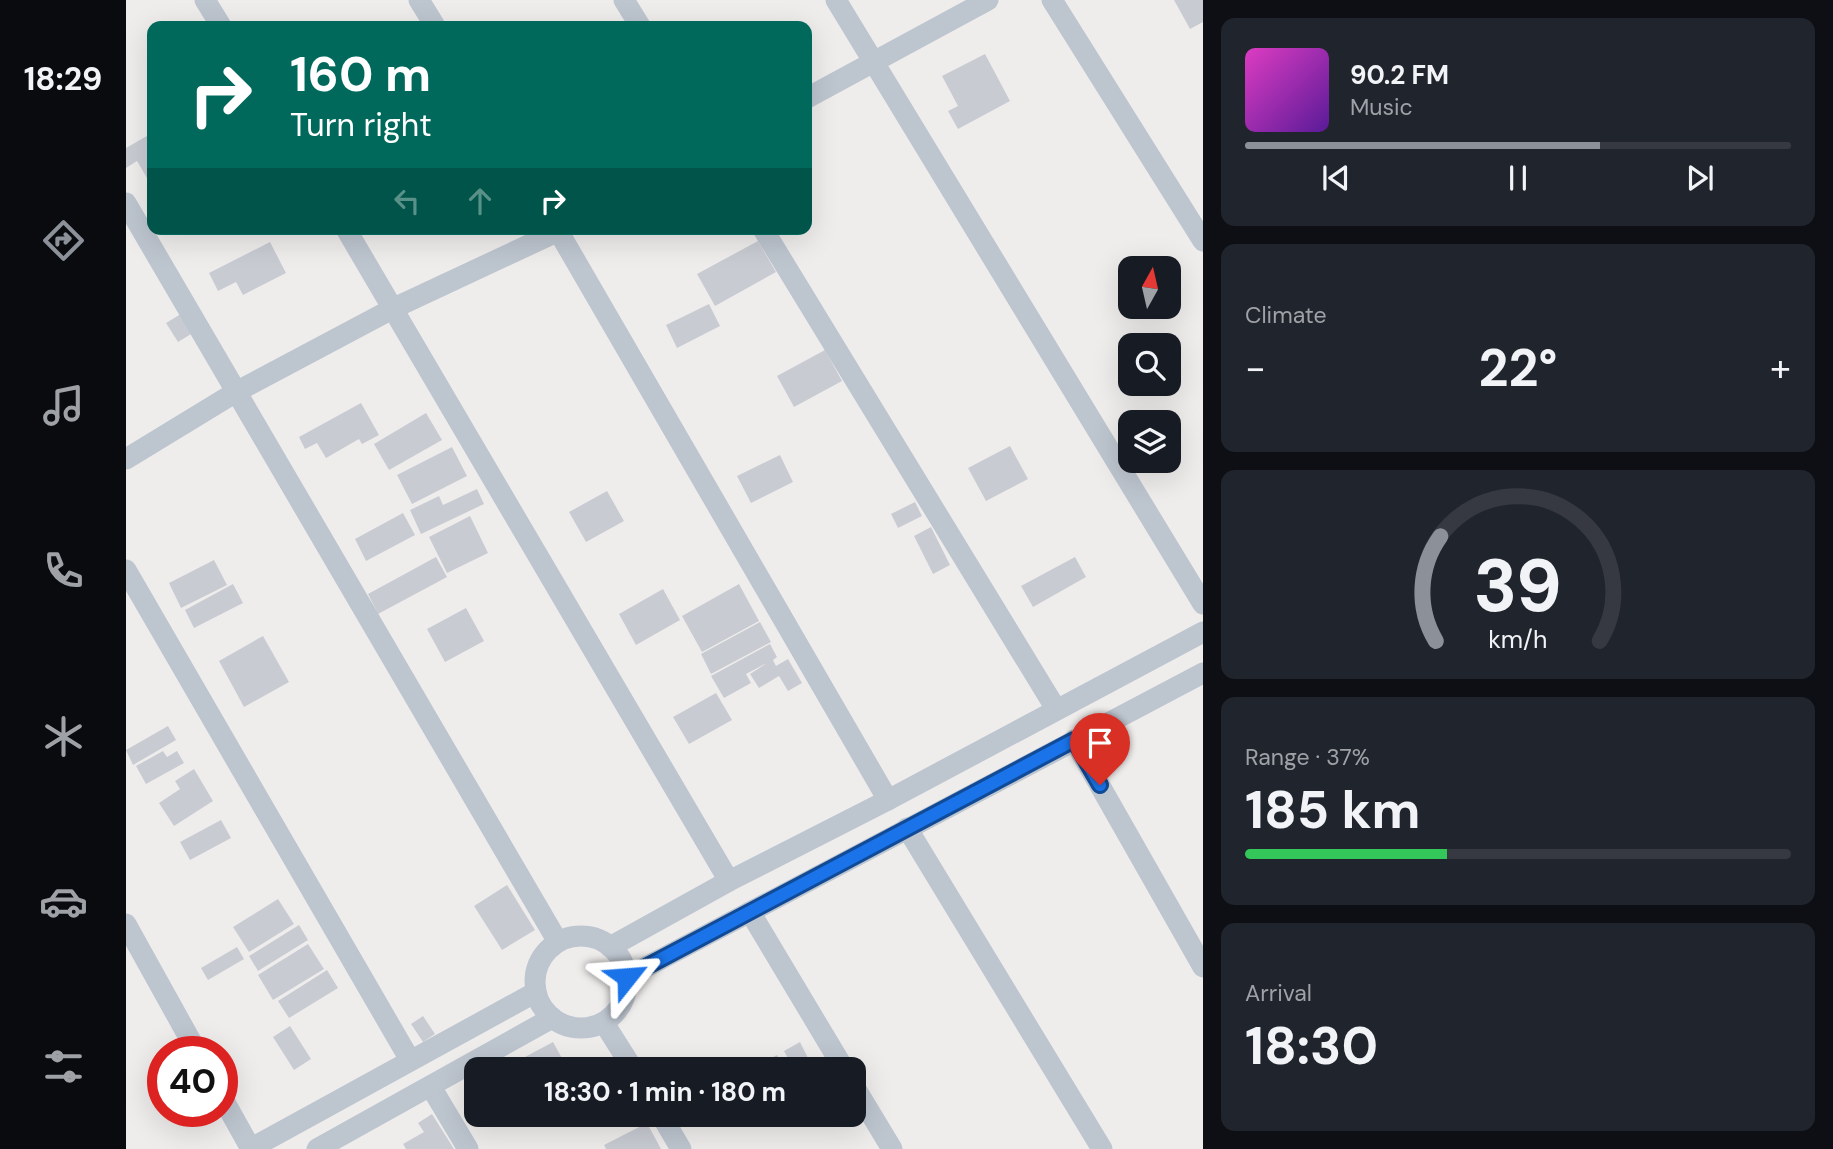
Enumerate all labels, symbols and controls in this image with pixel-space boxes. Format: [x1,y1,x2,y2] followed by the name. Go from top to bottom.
[290,42,431,106] text: 160 m
[175,49,266,140] icon: right
[24,58,102,100] text: 18:29
[1350,58,1449,92] text: 90.2 FM
[1350,92,1413,122] text: Music
[290,104,432,146] text: Turn right
[1317,159,1355,197] icon: previous
[1499,159,1537,197] icon: pause
[1681,159,1719,197] icon: next
[388,182,426,220] icon: left
[461,182,499,220] icon: ahead
[534,182,572,220] icon: right
[39,216,88,265] icon: directions
[1118,256,1181,318] north arrow
[1118,256,1181,473] map controls
[1245,300,1327,330] text: Climate
[1118,333,1181,396] button: search
[1479,334,1557,402] text: 22°
[1245,343,1266,393] text: −
[1770,343,1791,393] text: +
[39,381,88,430] icon: music
[1118,410,1181,473] button: layers
[1474,539,1562,634] text: 39
[39,546,88,595] icon: phone
[1488,622,1548,655] text: km/h
[39,712,88,761] icon: climate
[1070,713,1130,785] pin
[1081,724,1119,762] icon: arrive
[1245,742,1370,772] text: Range · 37%
[1245,776,1420,844] text: 185 km
[39,877,88,926] icon: car
[590,940,664,1014] position arrow
[1245,978,1312,1008] text: Arrival
[1245,1012,1378,1080] text: 18:30
[147,1036,238,1127] speed limit sign: 40
[39,1042,88,1091] icon: filters
[544,1075,786,1109] text: 18:30 · 1 min · 180 m

